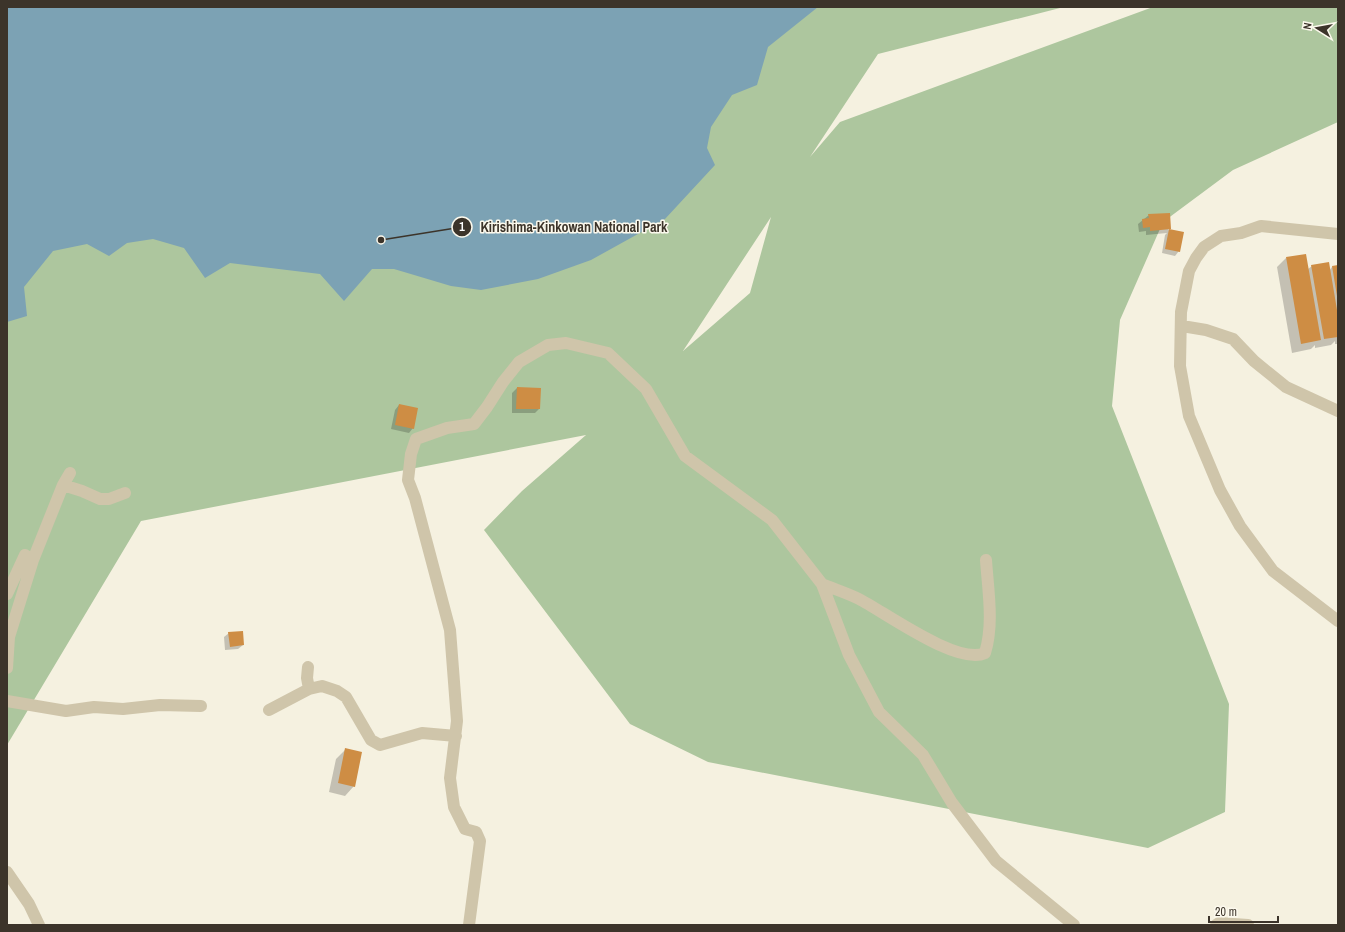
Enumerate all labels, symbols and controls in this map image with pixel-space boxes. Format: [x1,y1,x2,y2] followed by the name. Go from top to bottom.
[1297,8,1337,48] north arrow
[1300,22,1315,31] text: N
[452,214,675,240] callout: Kirishima-Kinkowan National Park
[481,218,668,236] text: Kirishima-Kinkowan National Park
[459,219,465,235] text: 1
[1209,898,1278,924] scale bar
[1215,904,1237,920] text: 20 m

